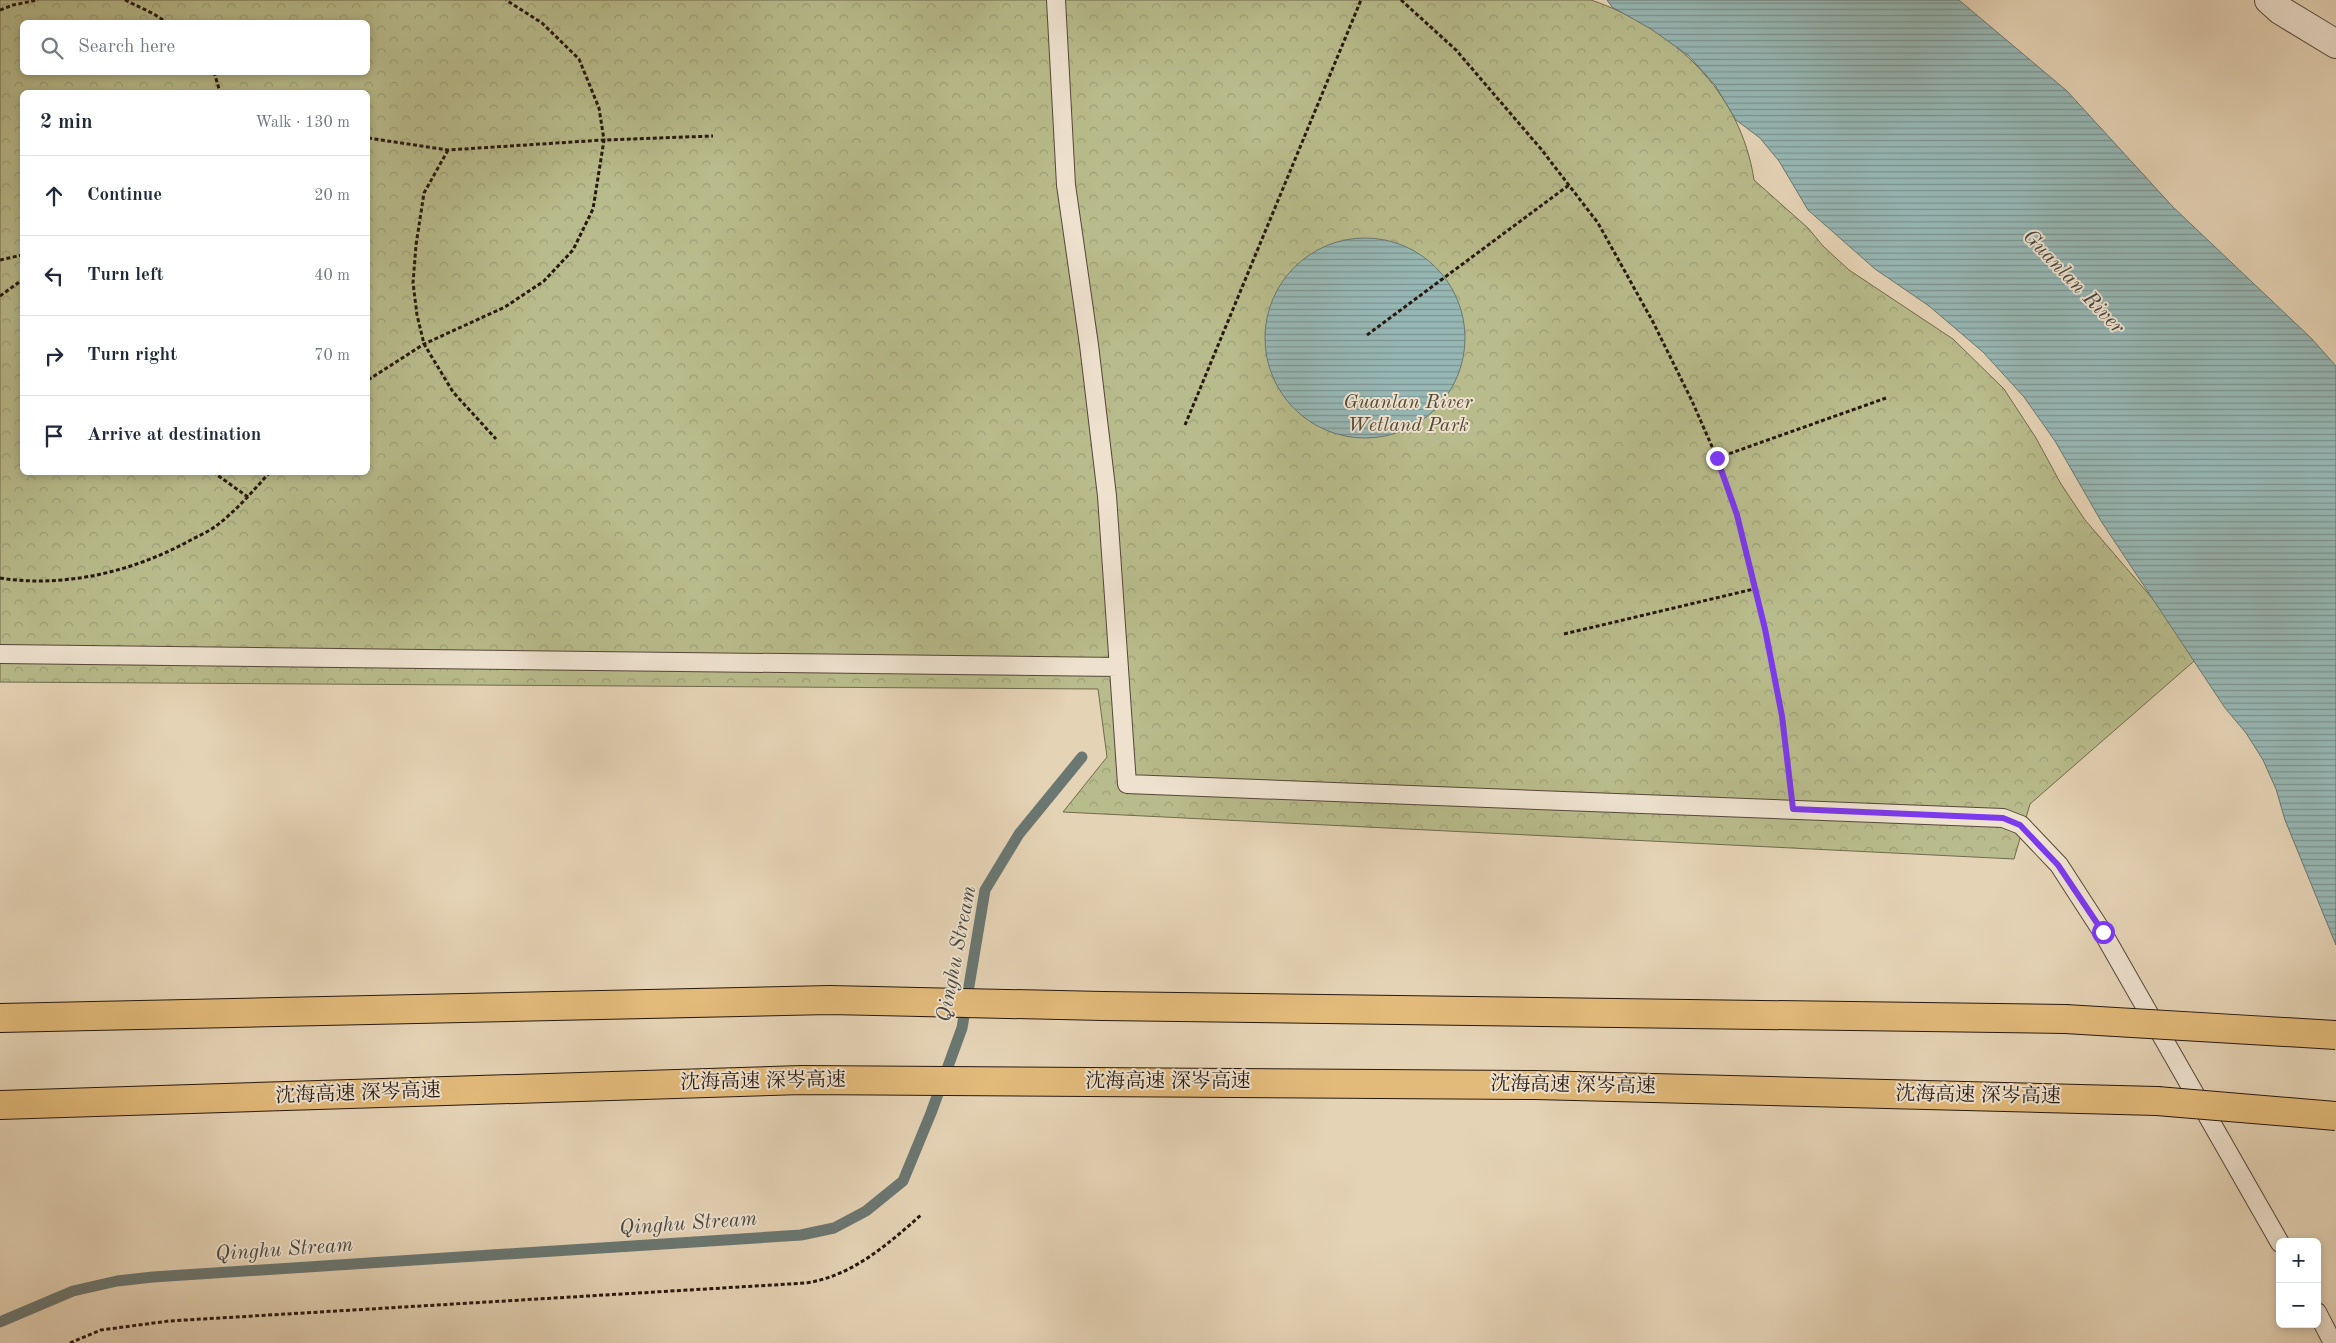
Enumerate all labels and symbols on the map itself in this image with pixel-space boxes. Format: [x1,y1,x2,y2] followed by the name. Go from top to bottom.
[2018,226,2128,339] water label: Guanlan River
[1343,393,1473,436] park label: Guanlan River Wetland Park
[1706,447,1729,470] route end
[934,884,981,1024] water label: Qinghu Stream
[2092,921,2115,944] route start
[680,1069,846,1093] street label: 沈海高速 深岑高速
[1085,1070,1251,1092] street label: 沈海高速 深岑高速
[1490,1073,1656,1097] street label: 沈海高速 深岑高速
[275,1079,441,1107] street label: 沈海高速 深岑高速
[1895,1083,2061,1107] street label: 沈海高速 深岑高速
[618,1209,758,1239] water label: Qinghu Stream
[214,1235,354,1265] water label: Qinghu Stream

